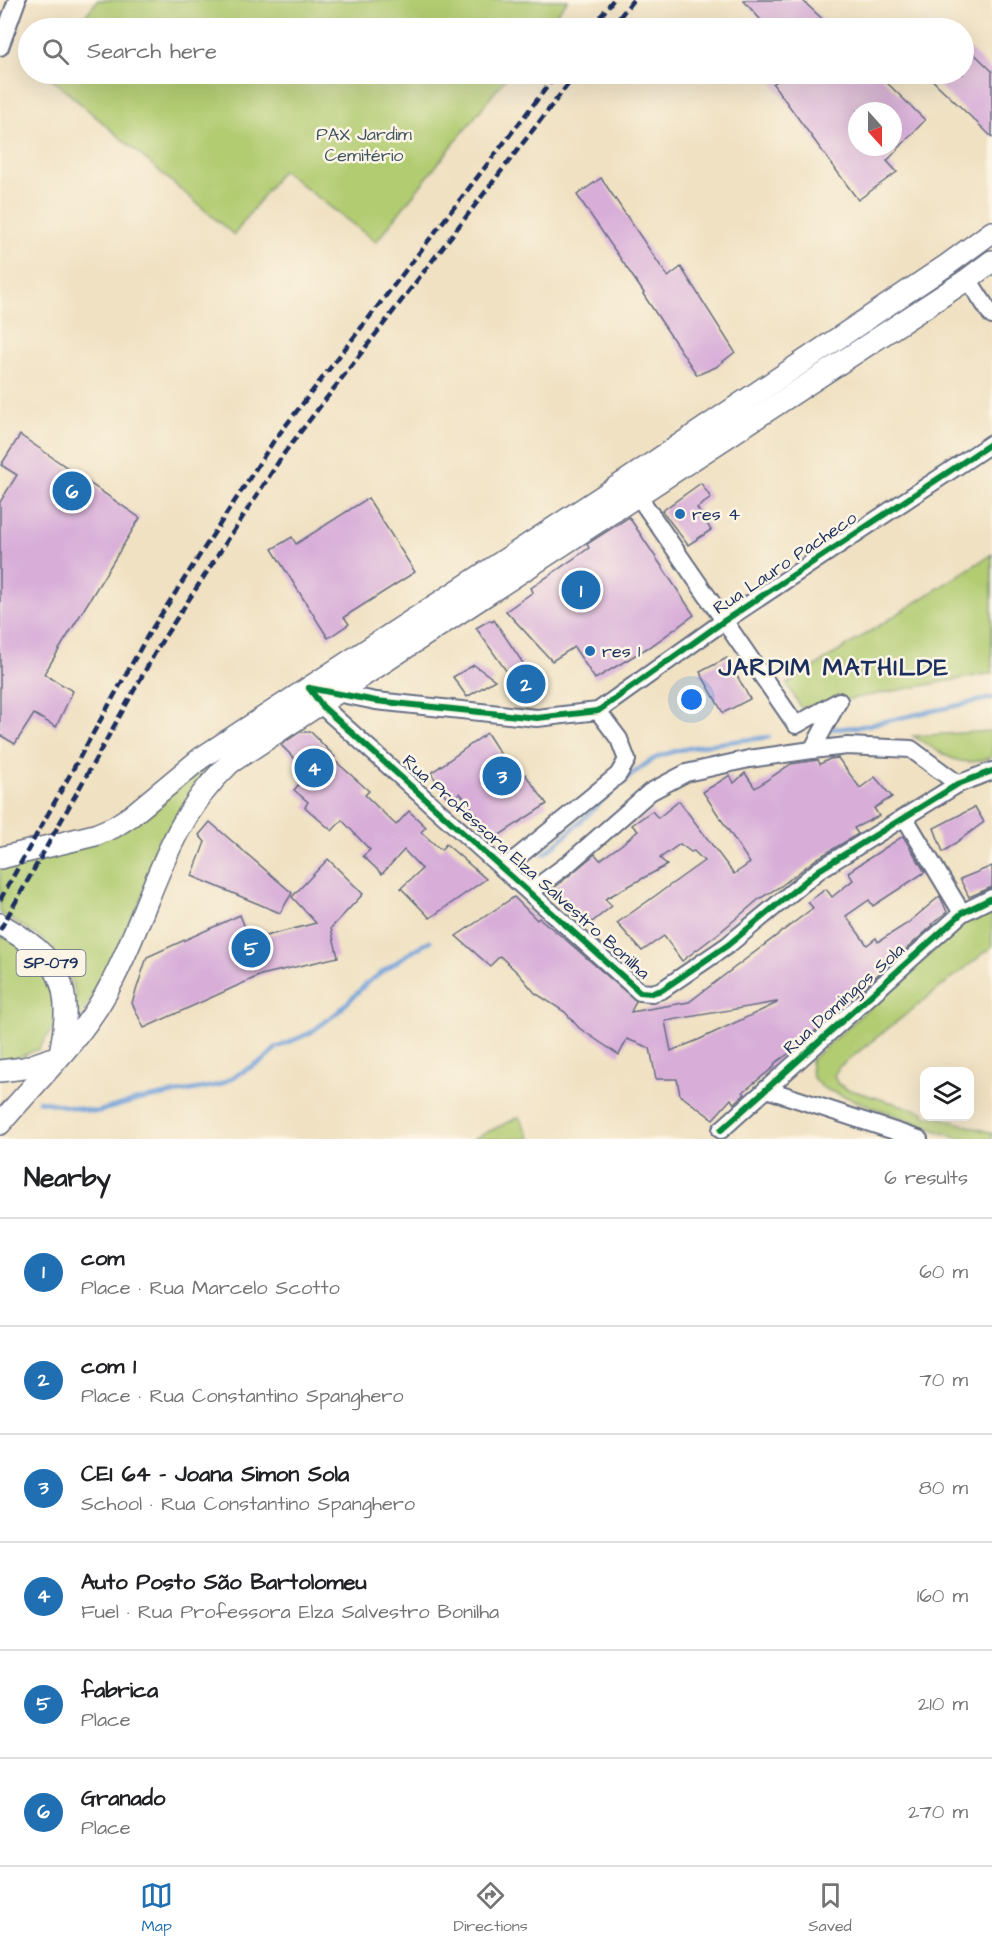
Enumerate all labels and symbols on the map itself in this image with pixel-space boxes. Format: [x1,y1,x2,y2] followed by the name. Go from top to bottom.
[848,102,902,156] north arrow
[316,122,412,168] park label: PAX Jardim Cemitério
[52,468,92,514] pin: 6
[692,502,740,527] place label: res 4
[708,506,862,620] street label: Rua Lauro Pacheco
[673,507,687,521] marker: res 4
[562,568,600,612] pin: 1
[602,639,640,664] place label: res 1
[583,644,597,658] marker: res 1
[717,651,950,685] district label: JARDIM MATHILDE
[506,662,546,706] pin: 2
[677,685,706,714] your location
[294,746,334,790] pin: 4
[397,749,655,985] street label: Rua Professora Elza Salvestro Bonilha
[482,754,522,798] pin: 3
[232,926,270,970] pin: 5
[778,938,911,1061] street label: Rua Domingos Sola
[16,950,86,976] road number: SP-079

